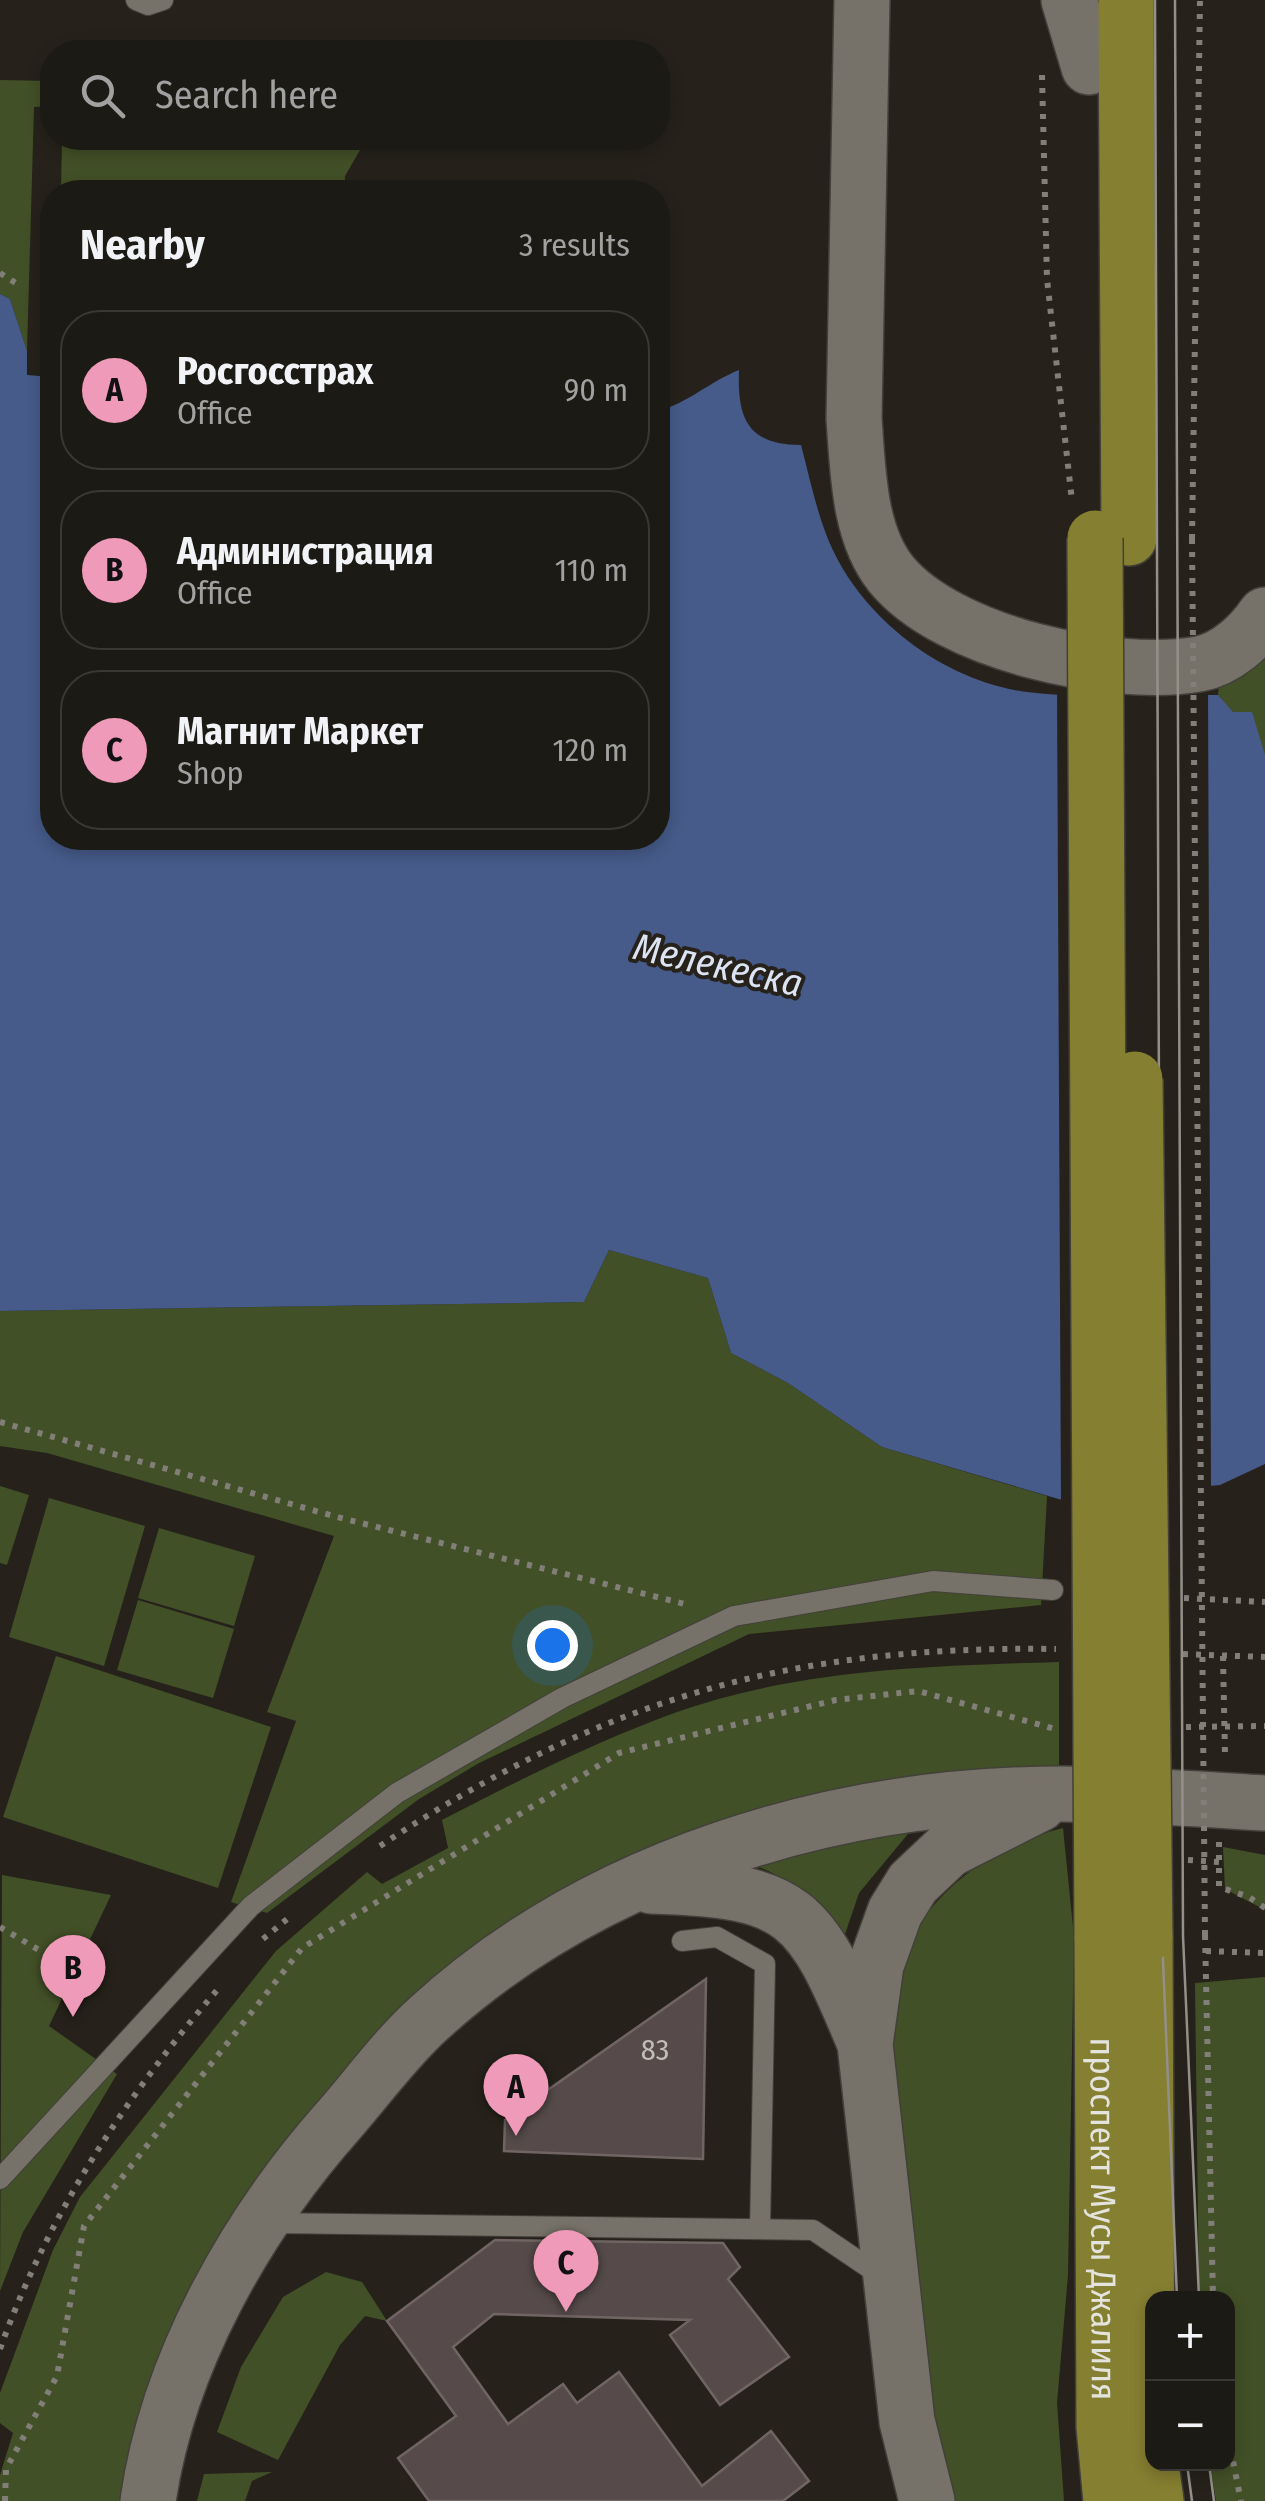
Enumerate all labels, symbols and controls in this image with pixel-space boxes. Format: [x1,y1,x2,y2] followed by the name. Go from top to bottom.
[40,40,670,150] search box
[75,68,130,123] icon: search
[155,72,338,118] text: Search here
[80,220,205,270] text: Nearby
[519,226,630,264] text: 3 results
[177,348,373,394] text: Росгосстрах
[106,371,123,409] text: A
[564,371,628,409] text: 90 m
[177,394,253,432] text: Office
[177,528,434,574] text: Администрация
[106,551,123,589] text: B
[555,551,628,589] text: 110 m
[177,574,253,612] text: Office
[177,708,423,754] text: Магнит Маркет
[106,731,123,769] text: C
[553,731,628,769] text: 120 m
[177,754,244,792] text: Shop
[629,923,807,1007] water label: Мелекеска
[527,1620,578,1671] your location
[40,1934,106,2017] pin: B
[641,2032,669,2068] house number: 83
[1081,2037,1125,2401] street label: проспект Мусы Джалиля
[484,2054,548,2136] pin: A
[534,2230,598,2312] pin: C
[1145,2291,1235,2471] map controls
[1145,2291,1235,2381] button: +
[1145,2381,1235,2471] button: −

